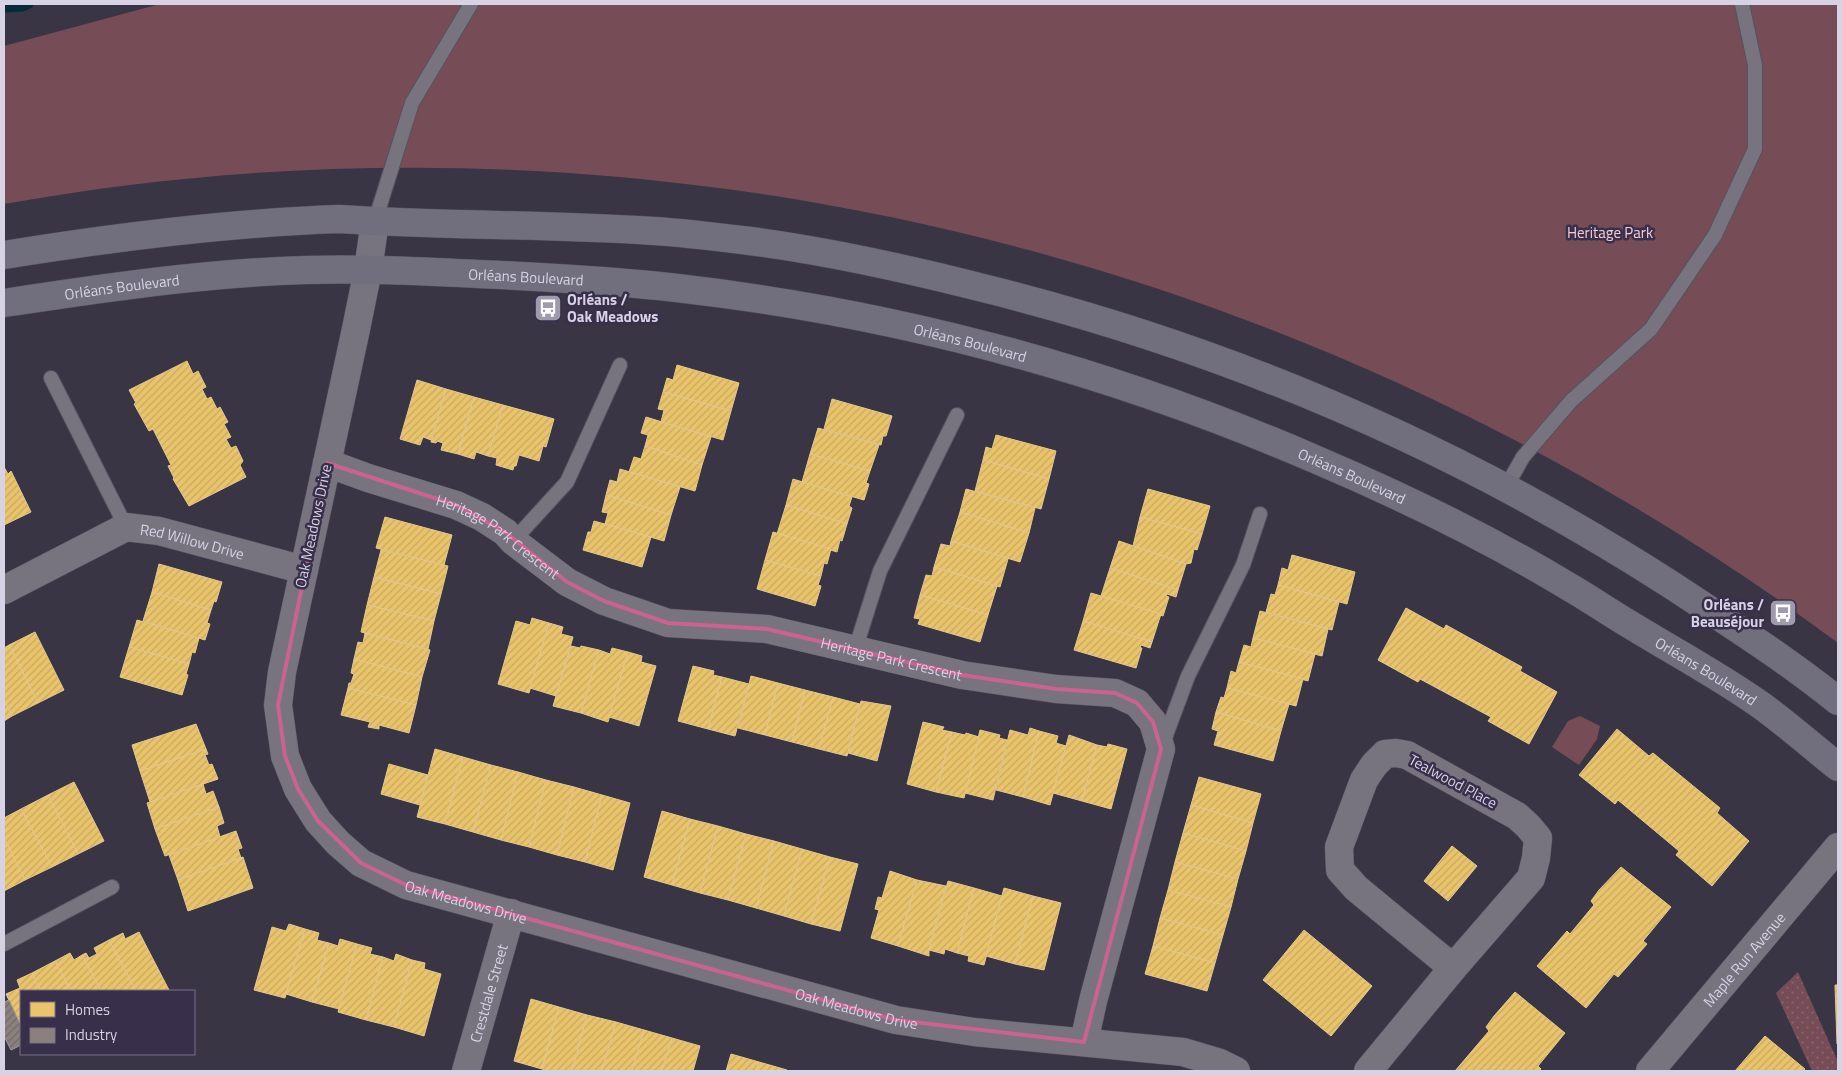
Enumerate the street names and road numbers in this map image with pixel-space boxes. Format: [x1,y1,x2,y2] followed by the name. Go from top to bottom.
[468,262,584,291] street label: Orléans Boulevard
[63,268,180,305] street label: Orléans Boulevard
[911,317,1029,368] street label: Orléans Boulevard
[1295,442,1410,510] street label: Orléans Boulevard
[289,462,337,590] street label: Oak Meadows Drive
[433,488,566,585] street label: Heritage Park Crescent
[139,517,247,565] street label: Red Willow Drive
[818,631,965,686] street label: Heritage Park Crescent
[1651,631,1762,711] street label: Orléans Boulevard
[1405,748,1501,814] street label: Tealwood Place
[402,874,530,929] street label: Oak Meadows Drive
[1697,907,1791,1012] street label: Maple Run Avenue
[463,940,513,1045] street label: Crestdale Street
[793,981,919,1035] street label: Oak Meadows Drive

